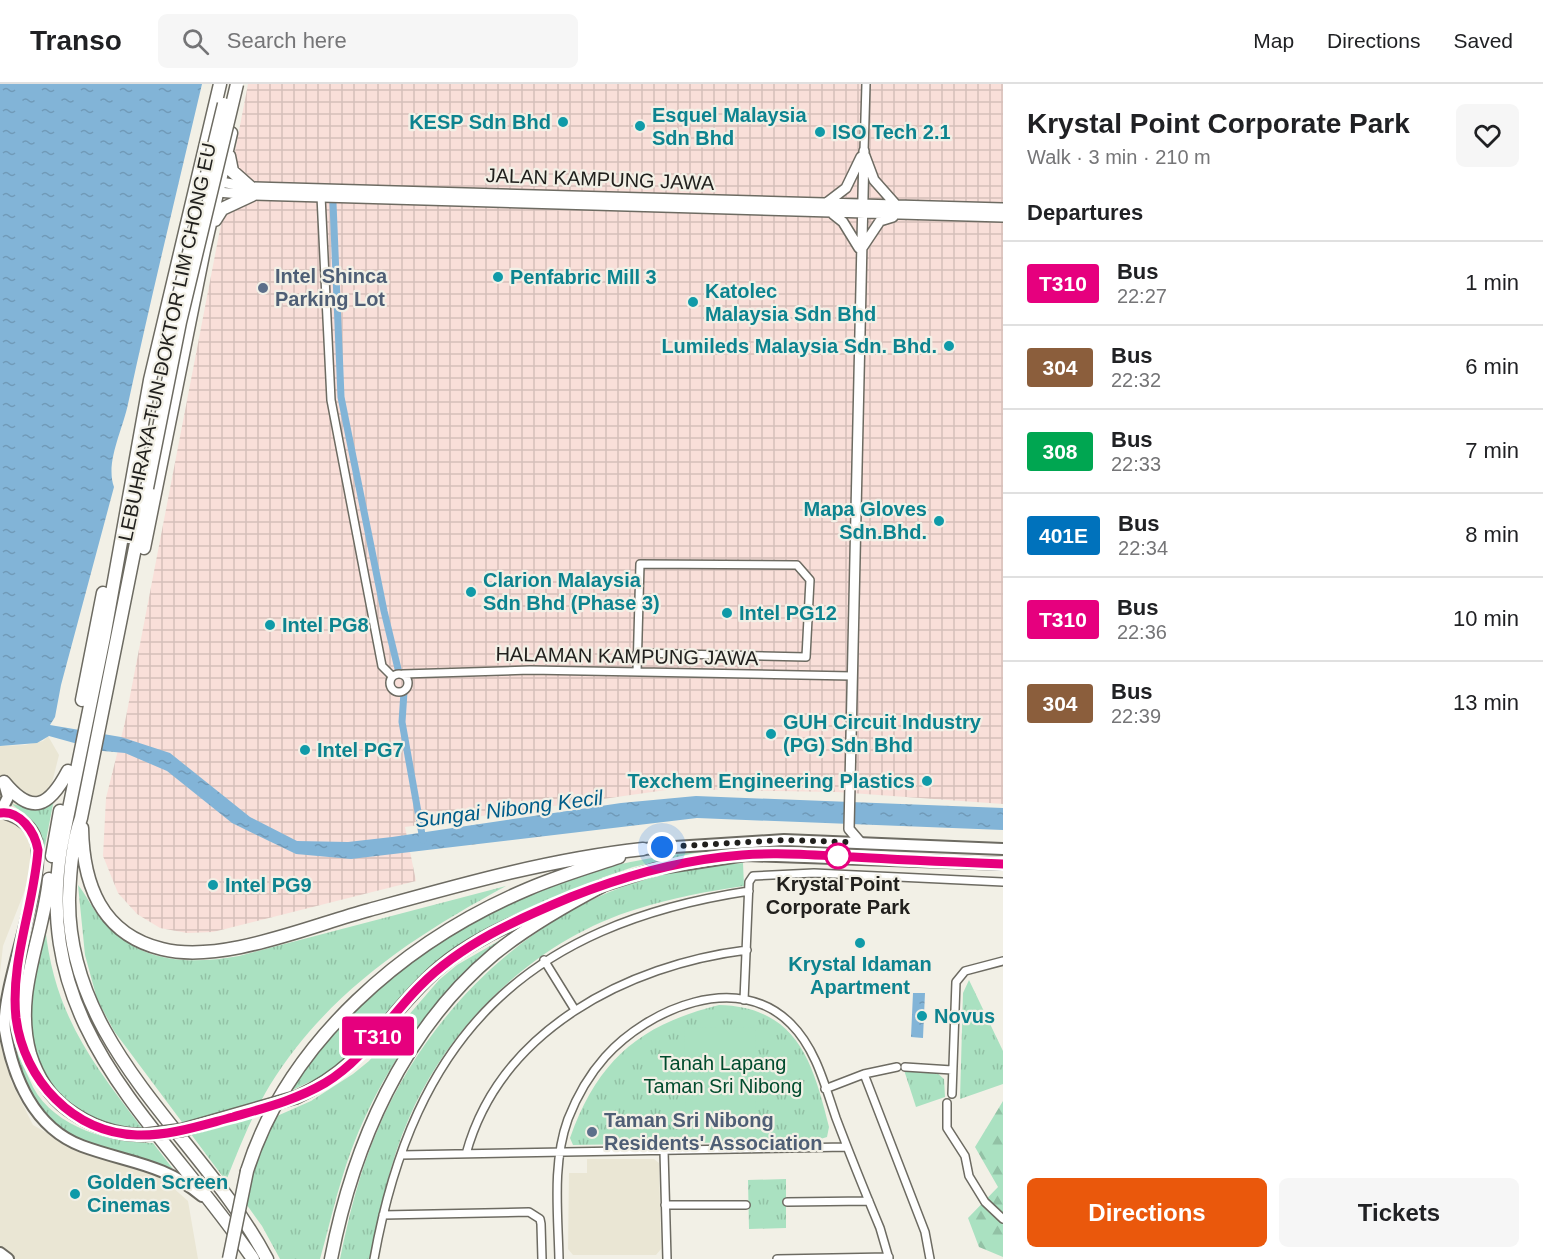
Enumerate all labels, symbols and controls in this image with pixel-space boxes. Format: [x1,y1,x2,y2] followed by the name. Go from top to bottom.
[158,14,578,68] search box
[30,25,122,56] text: Transo
[179,25,212,58] icon: search
[227,28,347,53] text: Search here
[1253,29,1294,52] text: Map
[1327,29,1420,52] text: Directions
[1453,29,1513,52] text: Saved
[652,104,807,149] place label: Esquel Malaysia Sdn Bhd
[1456,104,1519,167] button: heart
[1027,108,1410,139] text: Krystal Point Corporate Park
[409,111,551,133] place label: KESP Sdn Bhd
[556,115,570,129] marker: KESP Sdn Bhd
[633,119,647,133] marker: Esquel Malaysia Sdn Bhd
[832,121,951,143] place label: ISO Tech 2.1
[813,125,827,139] marker: ISO Tech 2.1
[114,141,220,543] street label: LEBUHRAYA TUN DOKTOR LIM CHONG EU
[1027,146,1211,168] text: Walk · 3 min · 210 m
[485,164,715,194] street label: JALAN KAMPUNG JAWA
[1027,200,1143,225] text: Departures
[1117,259,1158,284] text: Bus
[275,265,388,310] place label: Intel Shinca Parking Lot
[510,266,657,288] place label: Penfabric Mill 3
[491,270,505,284] marker: Penfabric Mill 3
[1465,270,1519,295] text: 1 min
[1039,272,1087,295] text: T310
[705,280,876,325] place label: Katolec Malaysia Sdn Bhd
[256,281,270,295] marker: Intel Shinca Parking Lot
[1117,285,1167,307] text: 22:27
[686,295,700,309] marker: Katolec Malaysia Sdn Bhd
[661,335,937,357] place label: Lumileds Malaysia Sdn. Bhd.
[942,339,956,353] marker: Lumileds Malaysia Sdn. Bhd.
[1111,343,1153,368] text: Bus
[1465,354,1519,379] text: 6 min
[1042,356,1078,379] text: 304
[1111,369,1161,391] text: 22:32
[1111,427,1153,452] text: Bus
[1465,438,1519,463] text: 7 min
[1042,440,1078,463] text: 308
[1111,453,1161,475] text: 22:33
[804,498,927,543] place label: Mapa Gloves Sdn.Bhd.
[1118,511,1160,536] text: Bus
[932,514,946,528] marker: Mapa Gloves Sdn.Bhd.
[1465,522,1519,547] text: 8 min
[1039,524,1088,547] text: 401E
[1118,537,1168,559] text: 22:34
[483,569,660,614] place label: Clarion Malaysia Sdn Bhd (Phase 3)
[464,585,478,599] marker: Clarion Malaysia Sdn Bhd (Phase 3)
[1117,595,1158,620] text: Bus
[739,602,837,624] place label: Intel PG12
[720,606,734,620] marker: Intel PG12
[1453,606,1519,631] text: 10 min
[1039,608,1087,631] text: T310
[282,614,369,636] place label: Intel PG8
[263,618,277,632] marker: Intel PG8
[1117,621,1167,643] text: 22:36
[495,643,759,669] street label: HALAMAN KAMPUNG JAWA
[1111,679,1153,704] text: Bus
[1453,690,1519,715] text: 13 min
[1042,692,1078,715] text: 304
[1111,705,1161,727] text: 22:39
[783,711,982,756] place label: GUH Circuit Industry (PG) Sdn Bhd
[764,727,778,741] marker: GUH Circuit Industry (PG) Sdn Bhd
[317,739,404,761] place label: Intel PG7
[298,743,312,757] marker: Intel PG7
[627,770,915,792] place label: Texchem Engineering Plastics
[920,774,934,788] marker: Texchem Engineering Plastics
[414,785,606,831] water label: Sungai Nibong Kecil
[647,832,677,862] your location
[825,843,851,869] marker: Krystal Point Corporate Park
[766,873,911,918] place label: Krystal Point Corporate Park
[225,874,312,896] place label: Intel PG9
[206,878,220,892] marker: Intel PG9
[853,936,867,950] marker: Krystal Idaman Apartment
[788,953,932,998] place label: Krystal Idaman Apartment
[934,1005,995,1027] place label: Novus
[915,1009,929,1023] marker: Novus
[336,1016,420,1056] line badge: T310
[354,1025,402,1048] text: T310
[644,1052,802,1097] park label: Tanah Lapang Taman Sri Nibong
[604,1109,823,1154] place label: Taman Sri Nibong Residents' Association
[585,1125,599,1139] marker: Taman Sri Nibong Residents' Association
[87,1171,228,1216] place label: Golden Screen Cinemas
[1027,1178,1267,1247] button: Directions
[1279,1178,1519,1247] button: Tickets
[68,1187,82,1201] marker: Golden Screen Cinemas

